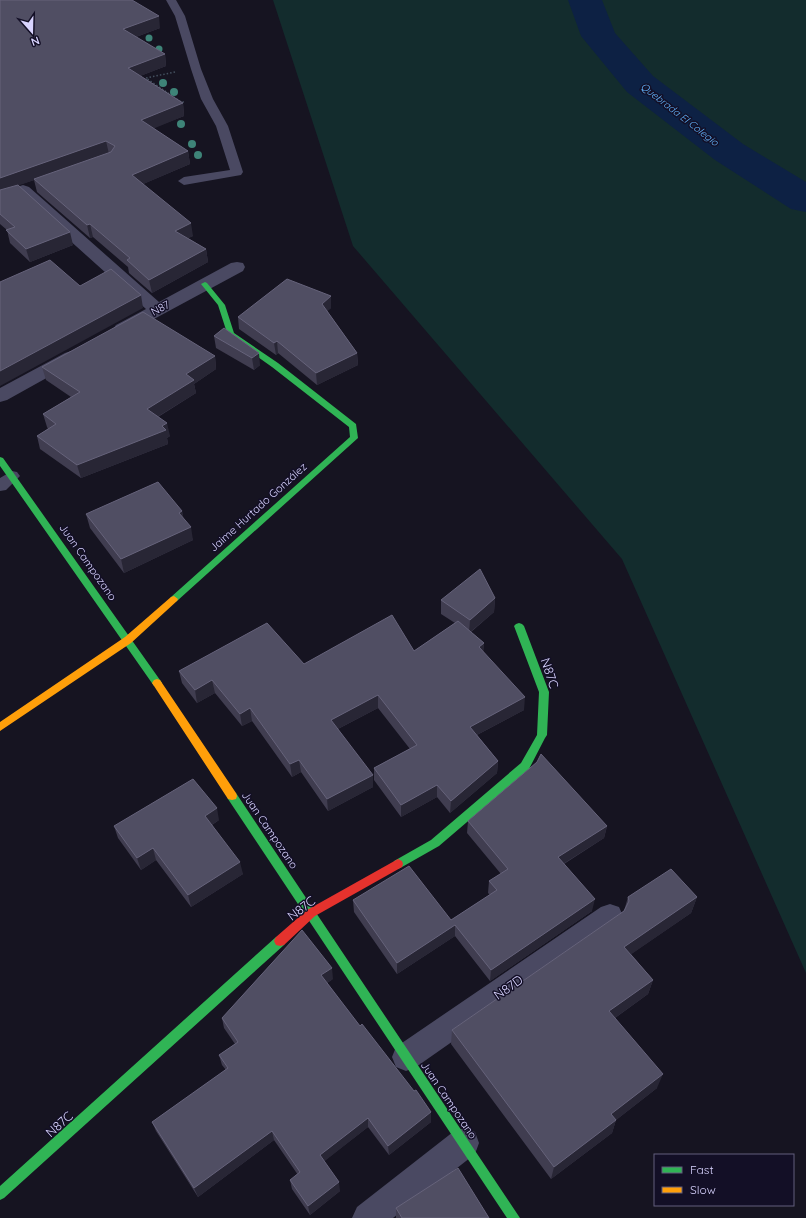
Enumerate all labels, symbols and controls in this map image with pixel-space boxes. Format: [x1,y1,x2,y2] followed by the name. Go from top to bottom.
[12,12,52,52] north arrow
[29,33,42,49] text: N
[638,80,722,149] water label: Quebrada El Colegio
[148,297,172,319] street label: N87
[206,460,310,554] street label: Jaime Hurtado González
[56,521,120,603] street label: Juan Campozano
[538,656,563,691] street label: N87C
[239,789,301,872] street label: Juan Campozano
[284,892,319,924] street label: N87C
[490,971,526,1003] street label: N87D
[418,1059,480,1142] street label: Juan Campozano
[42,1107,76,1140] street label: N87C
[654,1154,794,1206] legend
[690,1162,714,1177] text: Fast
[690,1182,716,1197] text: Slow

